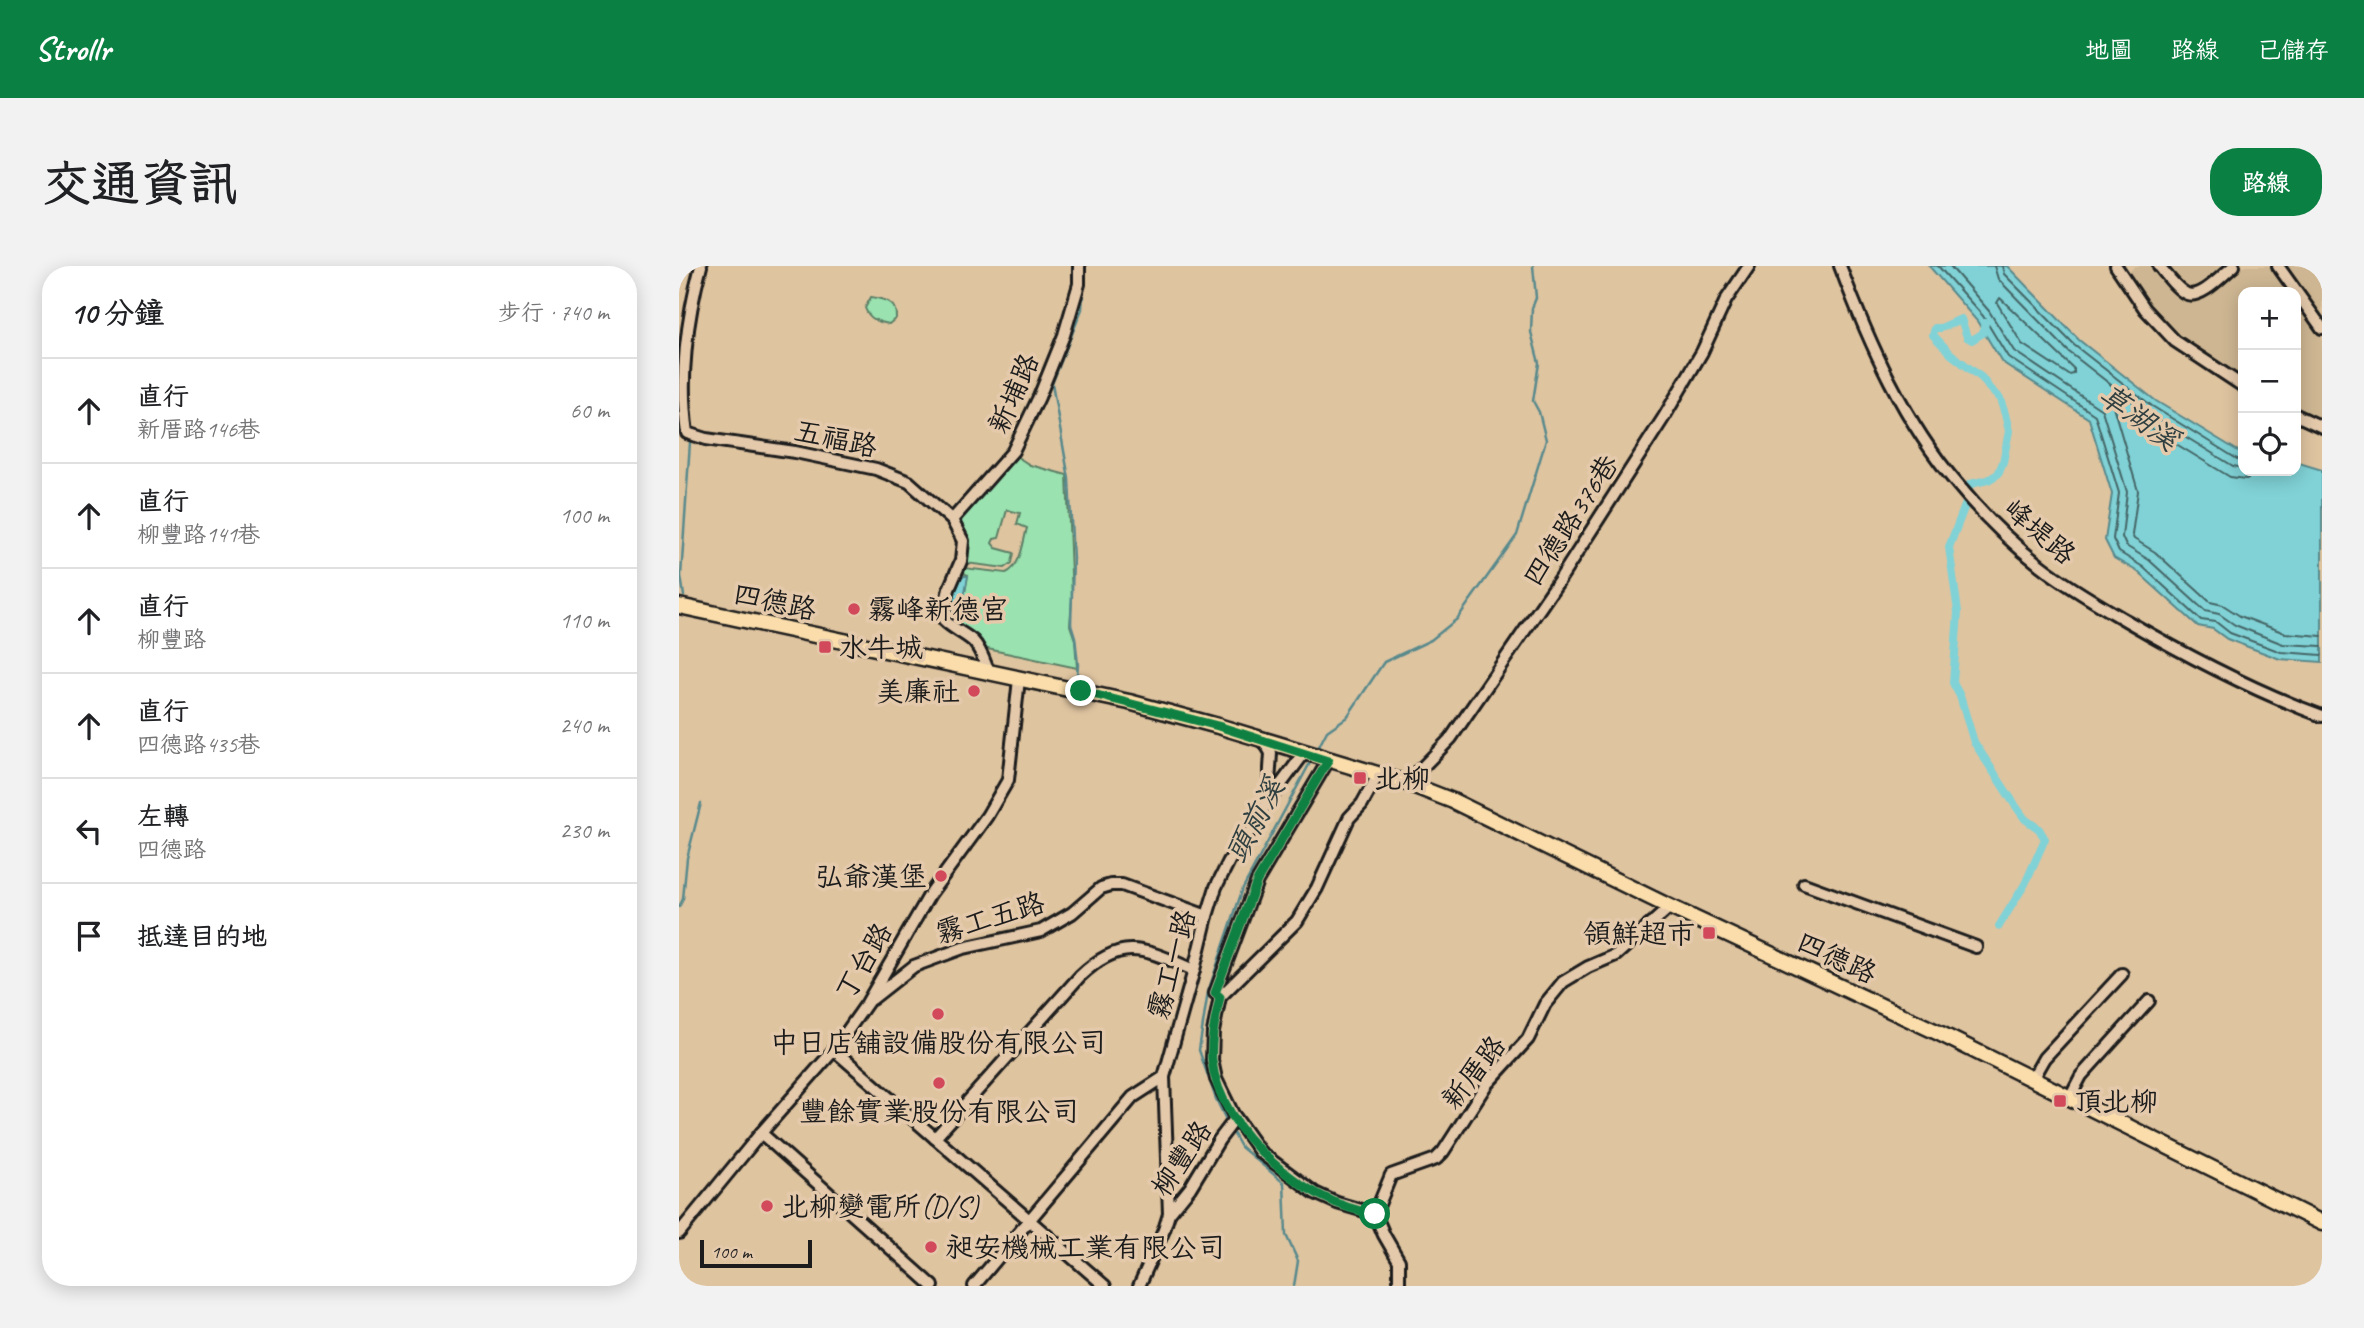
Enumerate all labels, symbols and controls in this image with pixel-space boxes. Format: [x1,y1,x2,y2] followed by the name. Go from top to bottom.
[35,28,110,70] text: Strollr
[2085,35,2133,65] text: 地圖
[2171,35,2219,65] text: 路線
[2257,35,2329,65] text: 已儲存
[2210,148,2322,216] button: 路線
[42,153,238,215] text: 交通資訊
[2238,287,2301,476] map controls
[2238,287,2301,350] button: +
[70,294,164,332] text: 10 分鐘
[498,298,609,327] text: 步行 · 740 m
[980,348,1047,439] street label: 新埔路
[2238,350,2301,413] button: −
[2091,375,2188,460] water label: 草湖溪
[137,380,189,413] text: 直行
[70,392,108,430] icon: ahead
[570,396,609,425] text: 60 m
[791,413,881,464] street label: 五福路
[2238,413,2301,476] button: locate
[137,415,260,444] text: 新厝路146巷
[1515,447,1626,593] street label: 四德路376巷
[137,485,189,518] text: 直行
[1996,491,2083,572] street label: 峰堤路
[70,497,108,535] icon: ahead
[560,501,609,530] text: 100 m
[137,520,260,549] text: 柳豐路141巷
[730,576,820,627] street label: 四德路
[137,590,189,623] text: 直行
[868,592,1008,627] place label: 霧峰新德宮
[846,601,862,617] marker: 霧峰新德宮
[70,602,108,640] icon: ahead
[560,606,609,635] text: 110 m
[137,625,206,654] text: 柳豐路
[839,630,923,665] place label: 水牛城
[817,639,833,655] marker: 水牛城
[876,674,960,709] place label: 美廉社
[1065,675,1096,706] route end
[966,683,982,699] marker: 美廉社
[137,695,189,728] text: 直行
[70,707,108,745] icon: ahead
[560,711,609,740] text: 240 m
[137,730,260,759] text: 四德路435巷
[1374,761,1430,796] place label: 北柳
[1217,770,1294,869] water label: 頭前溪
[1352,770,1368,786] marker: 北柳
[137,800,189,833] text: 左轉
[70,812,108,850] icon: left
[560,816,609,845] text: 230 m
[137,835,206,864] text: 四德路
[815,859,927,894] place label: 弘爺漢堡
[933,868,949,884] marker: 弘爺漢堡
[931,884,1049,951] street label: 霧工五路
[1140,906,1203,1023] street label: 霧工一路
[827,916,900,1006] street label: 丁台路
[1583,916,1695,951] place label: 領鮮超市
[70,917,108,955] icon: arrive
[137,920,267,953] text: 抵達目的地
[1791,924,1882,991] street label: 四德路
[1701,925,1717,941] marker: 領鮮超市
[930,1006,946,1022] marker: 中日店舖設備股份有限公司
[770,1025,1106,1060] place label: 中日店舖設備股份有限公司
[1434,1028,1513,1116] street label: 新厝路
[931,1075,947,1091] marker: 豐餘實業股份有限公司
[2074,1084,2158,1119] place label: 頂北柳
[2052,1093,2068,1109] marker: 頂北柳
[799,1094,1079,1129] place label: 豐餘實業股份有限公司
[1143,1114,1219,1203] street label: 柳豐路
[781,1189,980,1224] place label: 北柳變電所(D/S)
[759,1198,775,1214] marker: 北柳變電所(D/S)
[1359,1198,1390,1229] route start
[945,1230,1225,1265] place label: 昶安機械工業有限公司
[700,1237,812,1269] scale bar
[923,1239,939,1255] marker: 昶安機械工業有限公司
[711,1240,752,1264] text: 100 m

